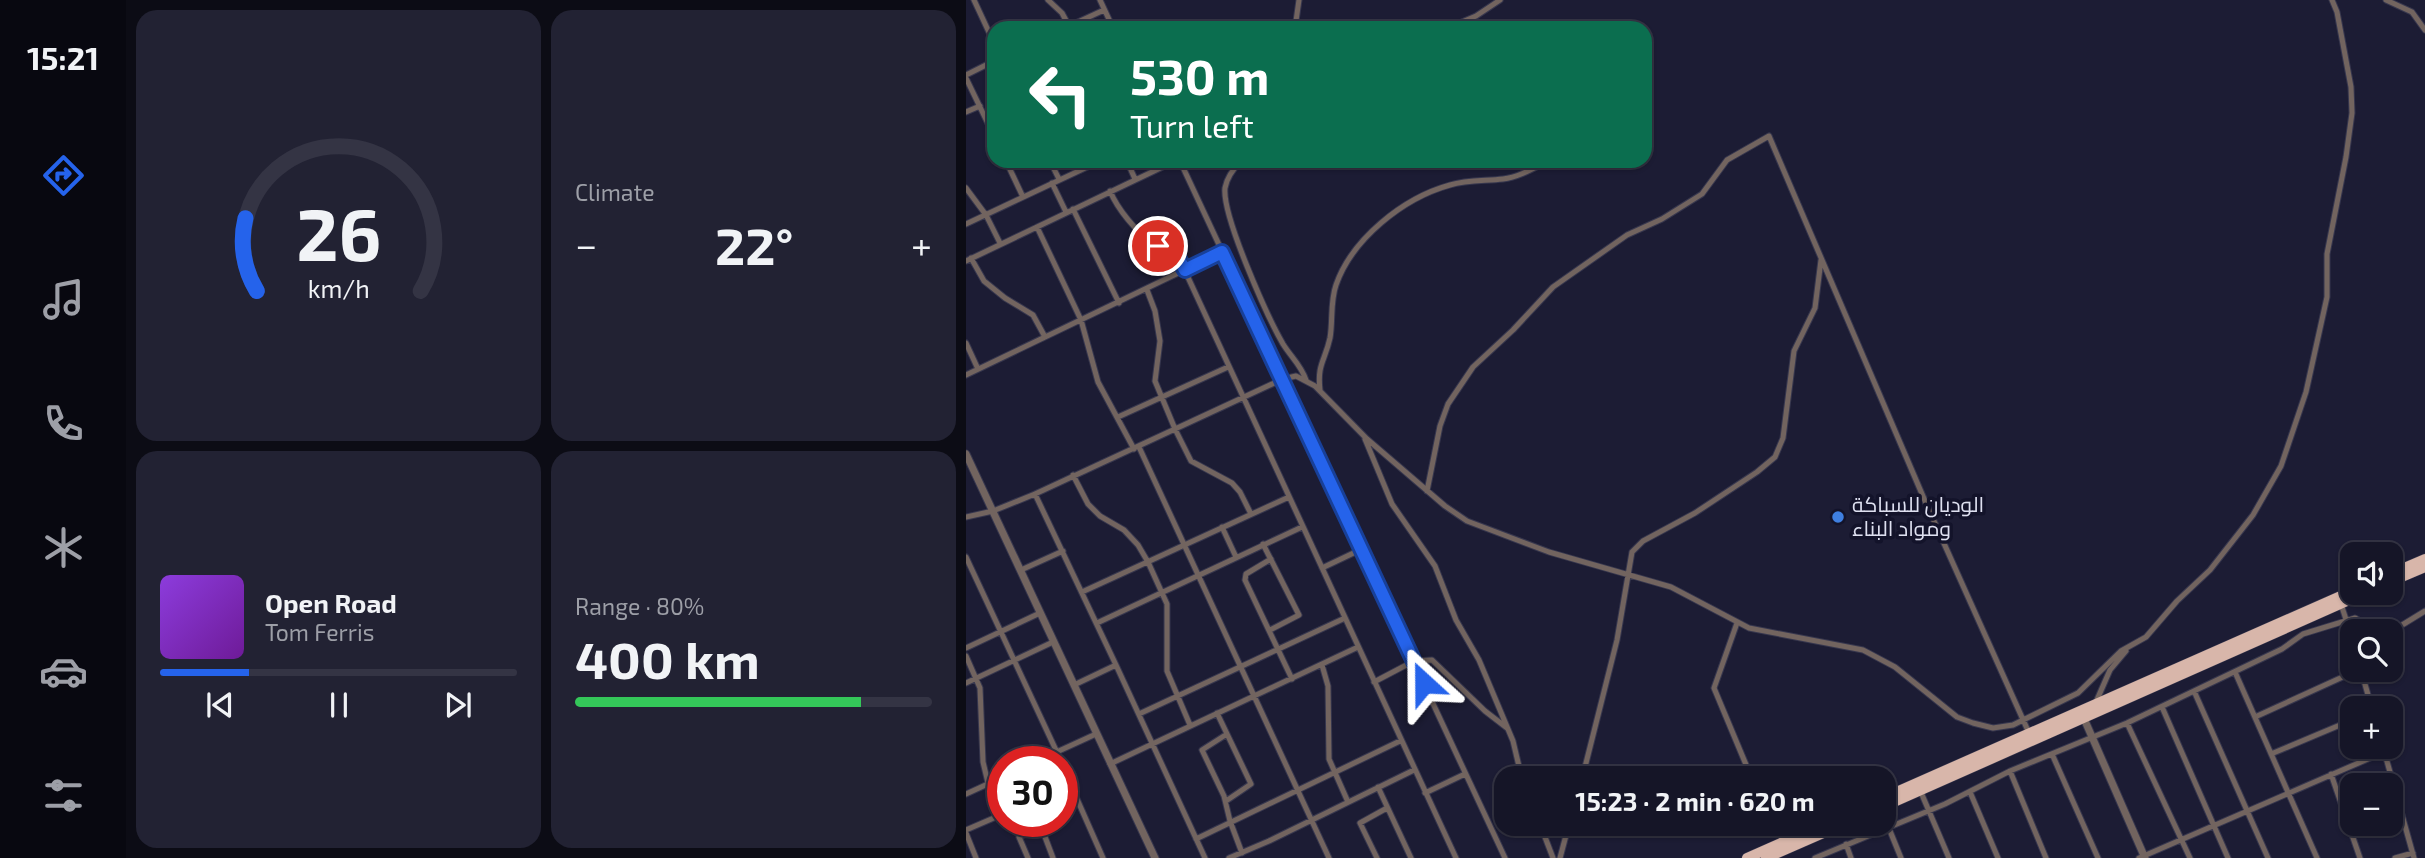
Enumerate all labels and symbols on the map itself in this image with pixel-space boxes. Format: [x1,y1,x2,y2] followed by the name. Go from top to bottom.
[1128,216,1188,276] pin
[1852,491,1984,541] place label: الوديان للسباكة ومواد البناء
[1830,509,1846,525] marker: الوديان للسباكة ومواد البناء
[1387,646,1461,720] position arrow
[987,746,1078,837] speed limit sign: 30

